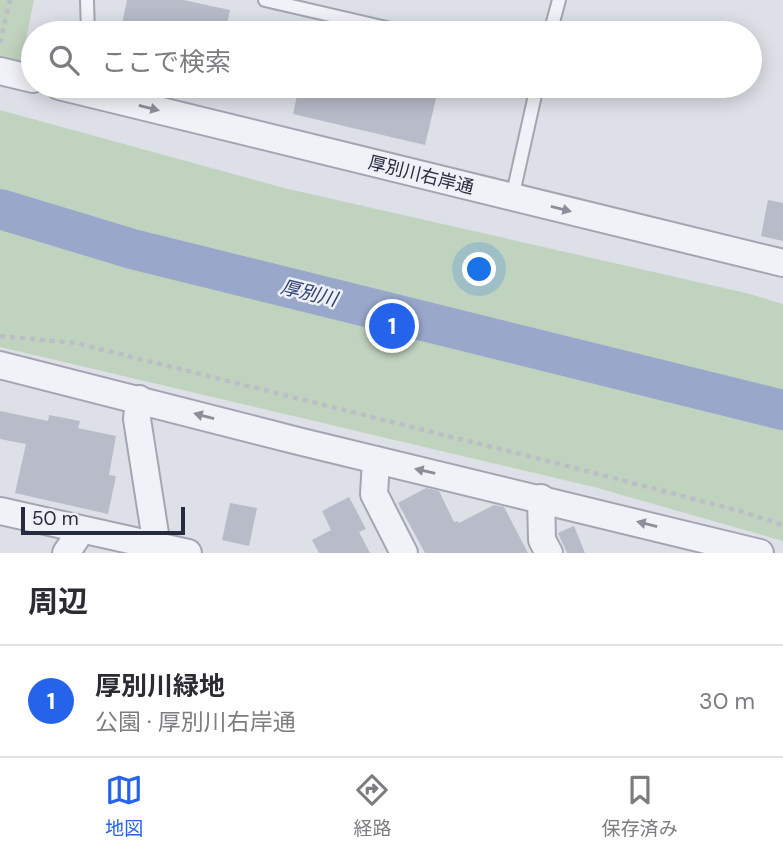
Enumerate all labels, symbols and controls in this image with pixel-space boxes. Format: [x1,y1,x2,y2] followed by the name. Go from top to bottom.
[21,21,762,98] search box
[45,41,83,79] icon: search
[101,45,231,79] text: ここで検索
[138,103,160,114] one-way arrow
[366,150,476,200] street label: 厚別川右岸通
[550,204,572,215] one-way arrow
[462,252,496,286] your location
[278,274,342,313] water label: 厚別川
[369,300,415,352] pin: 1
[193,410,215,421] one-way arrow
[414,466,436,477] one-way arrow
[21,504,186,536] scale bar
[32,506,79,531] text: 50 m
[635,518,657,529] one-way arrow
[28,582,88,621] text: 周辺
[95,669,225,703] text: 厚別川緑地
[47,686,55,716] text: 1
[699,686,755,716] text: 30 m
[95,707,296,737] text: 公園 · 厚別川右岸通
[105,771,143,841] tab: 地図
[353,771,392,841] tab: 経路
[602,771,678,841] tab: 保存済み

